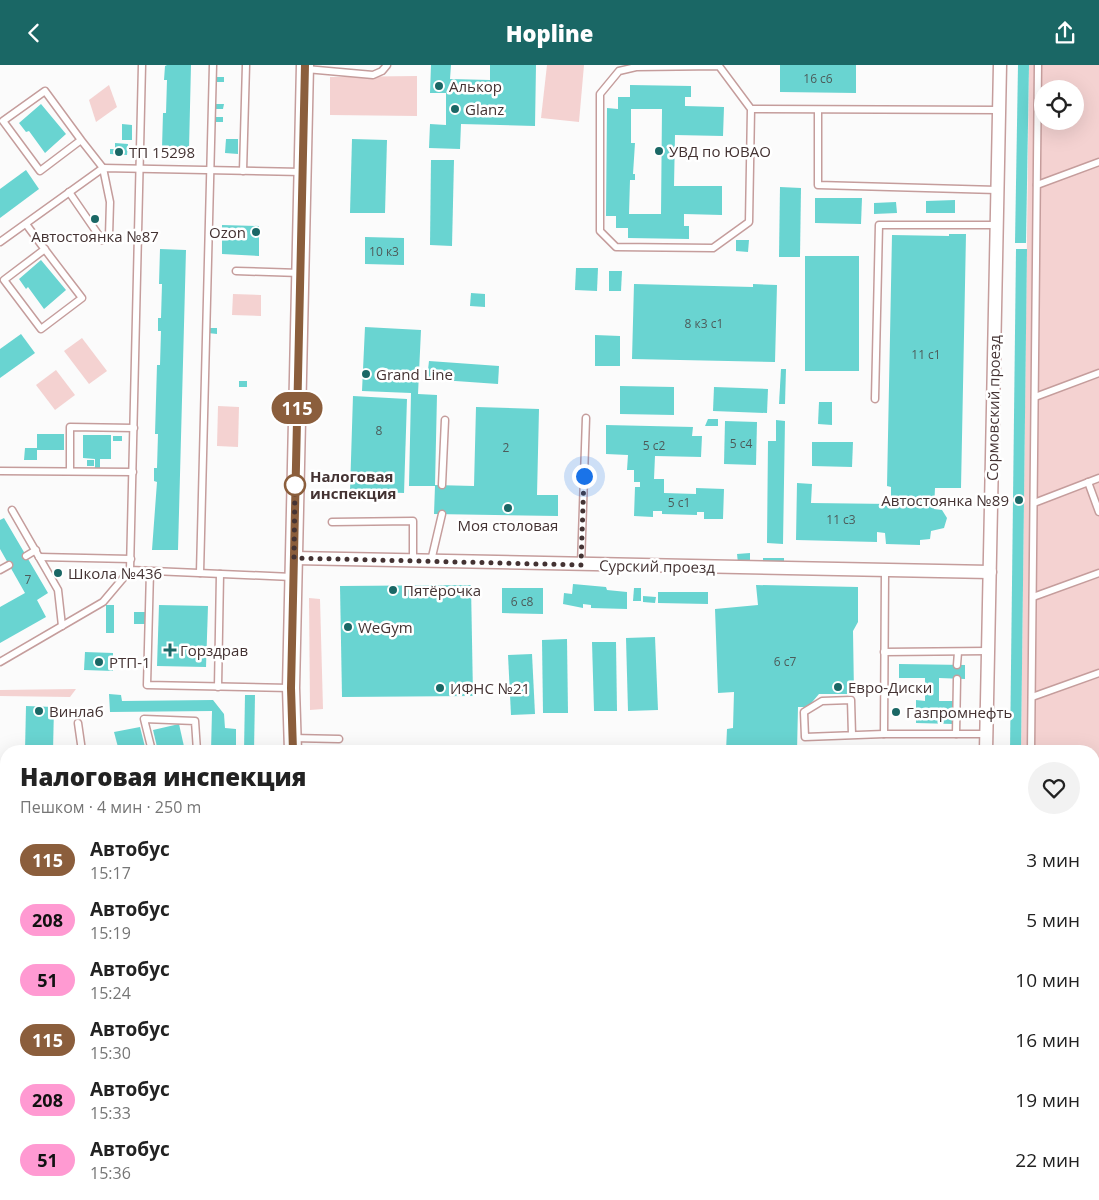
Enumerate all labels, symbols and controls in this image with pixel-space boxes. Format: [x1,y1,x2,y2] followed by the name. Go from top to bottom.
[506,18,593,48] text: Hopline
[20,19,48,47] icon: back
[1051,19,1079,47] icon: share
[803,70,833,87] house number: 16 с6
[449,76,502,96] place label: Алькор
[433,80,445,92] marker: Алькор
[1034,80,1084,130] map controls
[1034,80,1084,130] button: locate
[465,99,504,119] place label: Glanz
[449,103,461,115] marker: Glanz
[669,141,771,161] place label: УВД по ЮВАО
[129,142,195,162] place label: ТП 15298
[653,145,665,157] marker: УВД по ЮВАО
[113,146,125,158] marker: ТП 15298
[89,213,101,225] marker: Автостоянка №87
[209,222,246,242] place label: Ozon
[31,226,159,246] place label: Автостоянка №87
[250,226,262,238] marker: Ozon
[369,243,399,260] house number: 10 к3
[685,315,723,332] house number: 8 к3 с1
[982,334,1004,481] street label: Сормовский проезд
[911,346,941,363] house number: 11 с1
[376,364,453,384] place label: Grand Line
[360,368,372,380] marker: Grand Line
[268,392,326,424] line badge: 115
[282,396,312,420] text: 115
[376,422,383,439] house number: 8
[730,435,752,452] house number: 5 с4
[643,437,665,454] house number: 5 с2
[503,439,510,456] house number: 2
[572,464,597,489] your location
[310,466,396,503] place label: Налоговая инспекция
[284,474,306,496] marker: Налоговая инспекция
[881,490,1009,510] place label: Автостоянка №89
[668,494,690,511] house number: 5 с1
[1013,494,1025,506] marker: Автостоянка №89
[502,502,514,514] marker: Моя столовая
[826,511,856,528] house number: 11 с3
[458,515,558,535] place label: Моя столовая
[599,555,715,577] street label: Сурский проезд
[68,563,162,583] place label: Школа №436
[52,567,64,579] marker: Школа №436
[25,571,32,588] house number: 7
[403,580,481,600] place label: Пятёрочка
[387,584,399,596] marker: Пятёрочка
[511,593,533,610] house number: 6 с8
[358,617,413,637] place label: WeGym
[342,621,354,633] marker: WeGym
[180,640,248,660] place label: Горздрав
[164,644,176,656] marker: Горздрав
[109,652,151,672] place label: РТП-1
[774,653,796,670] house number: 6 с7
[93,656,105,668] marker: РТП-1
[848,677,932,697] place label: Евро-Диски
[450,678,530,698] place label: ИФНС №21
[832,681,844,693] marker: Евро-Диски
[434,682,446,694] marker: ИФНС №21
[49,701,104,721] place label: Винлаб
[906,702,1013,722] place label: Газпромнефть
[33,705,45,717] marker: Винлаб
[890,706,902,718] marker: Газпромнефть
[20,760,306,793] text: Налоговая инспекция
[1028,762,1080,814] button: heart
[20,796,201,818] text: Пешком · 4 мин · 250 m
[90,836,170,862] text: Автобус
[1026,847,1080,873] text: 3 мин
[32,848,63,872] text: 115
[90,862,131,884] text: 15:17
[90,896,170,922] text: Автобус
[1026,907,1080,933] text: 5 мин
[32,908,63,932] text: 208
[90,922,131,944] text: 15:19
[90,956,170,982] text: Автобус
[1015,967,1080,993] text: 10 мин
[37,968,58,992] text: 51
[90,982,131,1004] text: 15:24
[90,1016,170,1042] text: Автобус
[1015,1027,1080,1053] text: 16 мин
[32,1028,63,1052] text: 115
[90,1042,131,1064] text: 15:30
[90,1076,170,1102] text: Автобус
[1015,1087,1080,1113] text: 19 мин
[32,1088,63,1112] text: 208
[90,1102,131,1124] text: 15:33
[90,1136,170,1162] text: Автобус
[1015,1147,1080,1173] text: 22 мин
[37,1148,58,1172] text: 51
[90,1162,131,1184] text: 15:36

